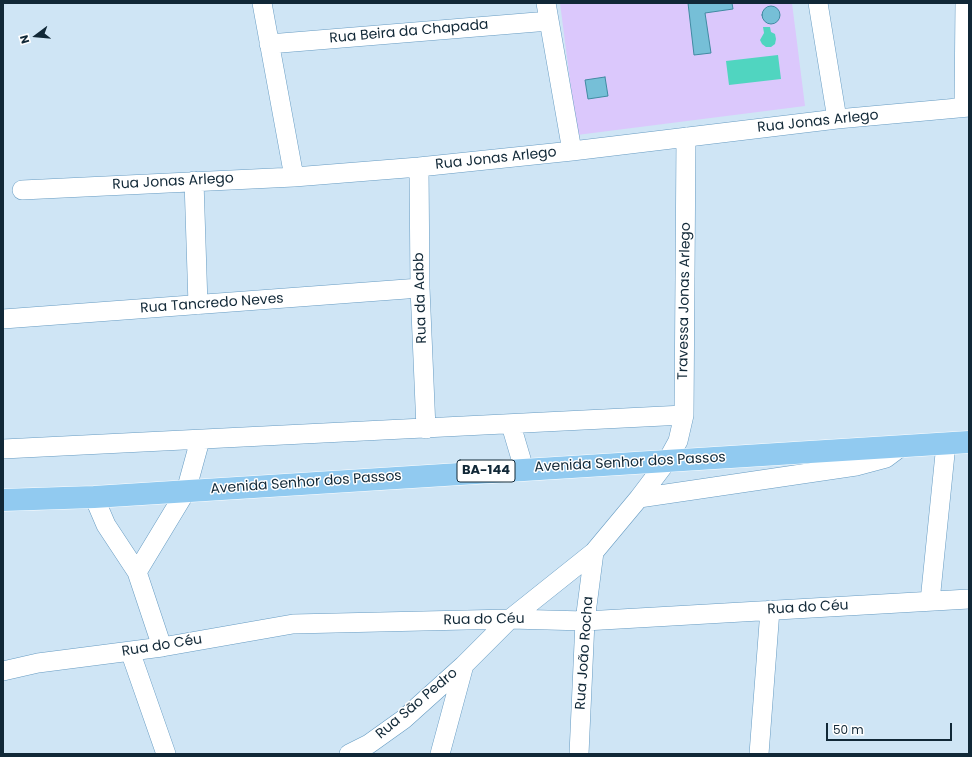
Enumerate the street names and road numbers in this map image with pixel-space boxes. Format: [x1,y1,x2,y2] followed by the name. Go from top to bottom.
[329,17,489,47] street label: Rua Beira da Chapada
[757,107,879,137] street label: Rua Jonas Arlego
[435,144,557,174] street label: Rua Jonas Arlego
[112,170,234,194] street label: Rua Jonas Arlego
[675,222,695,380] street label: Travessa Jonas Arlego
[411,252,431,344] street label: Rua da Aabb
[140,291,284,317] street label: Rua Tancredo Neves
[534,450,726,476] street label: Avenida Senhor dos Passos
[457,460,515,482] road number: BA-144
[210,468,402,498] street label: Avenida Senhor dos Passos
[573,596,597,710] street label: Rua João Rocha
[767,597,849,619] street label: Rua do Céu
[443,611,525,629] street label: Rua do Céu
[121,631,203,661] street label: Rua do Céu
[373,665,461,743] street label: Rua São Pedro

